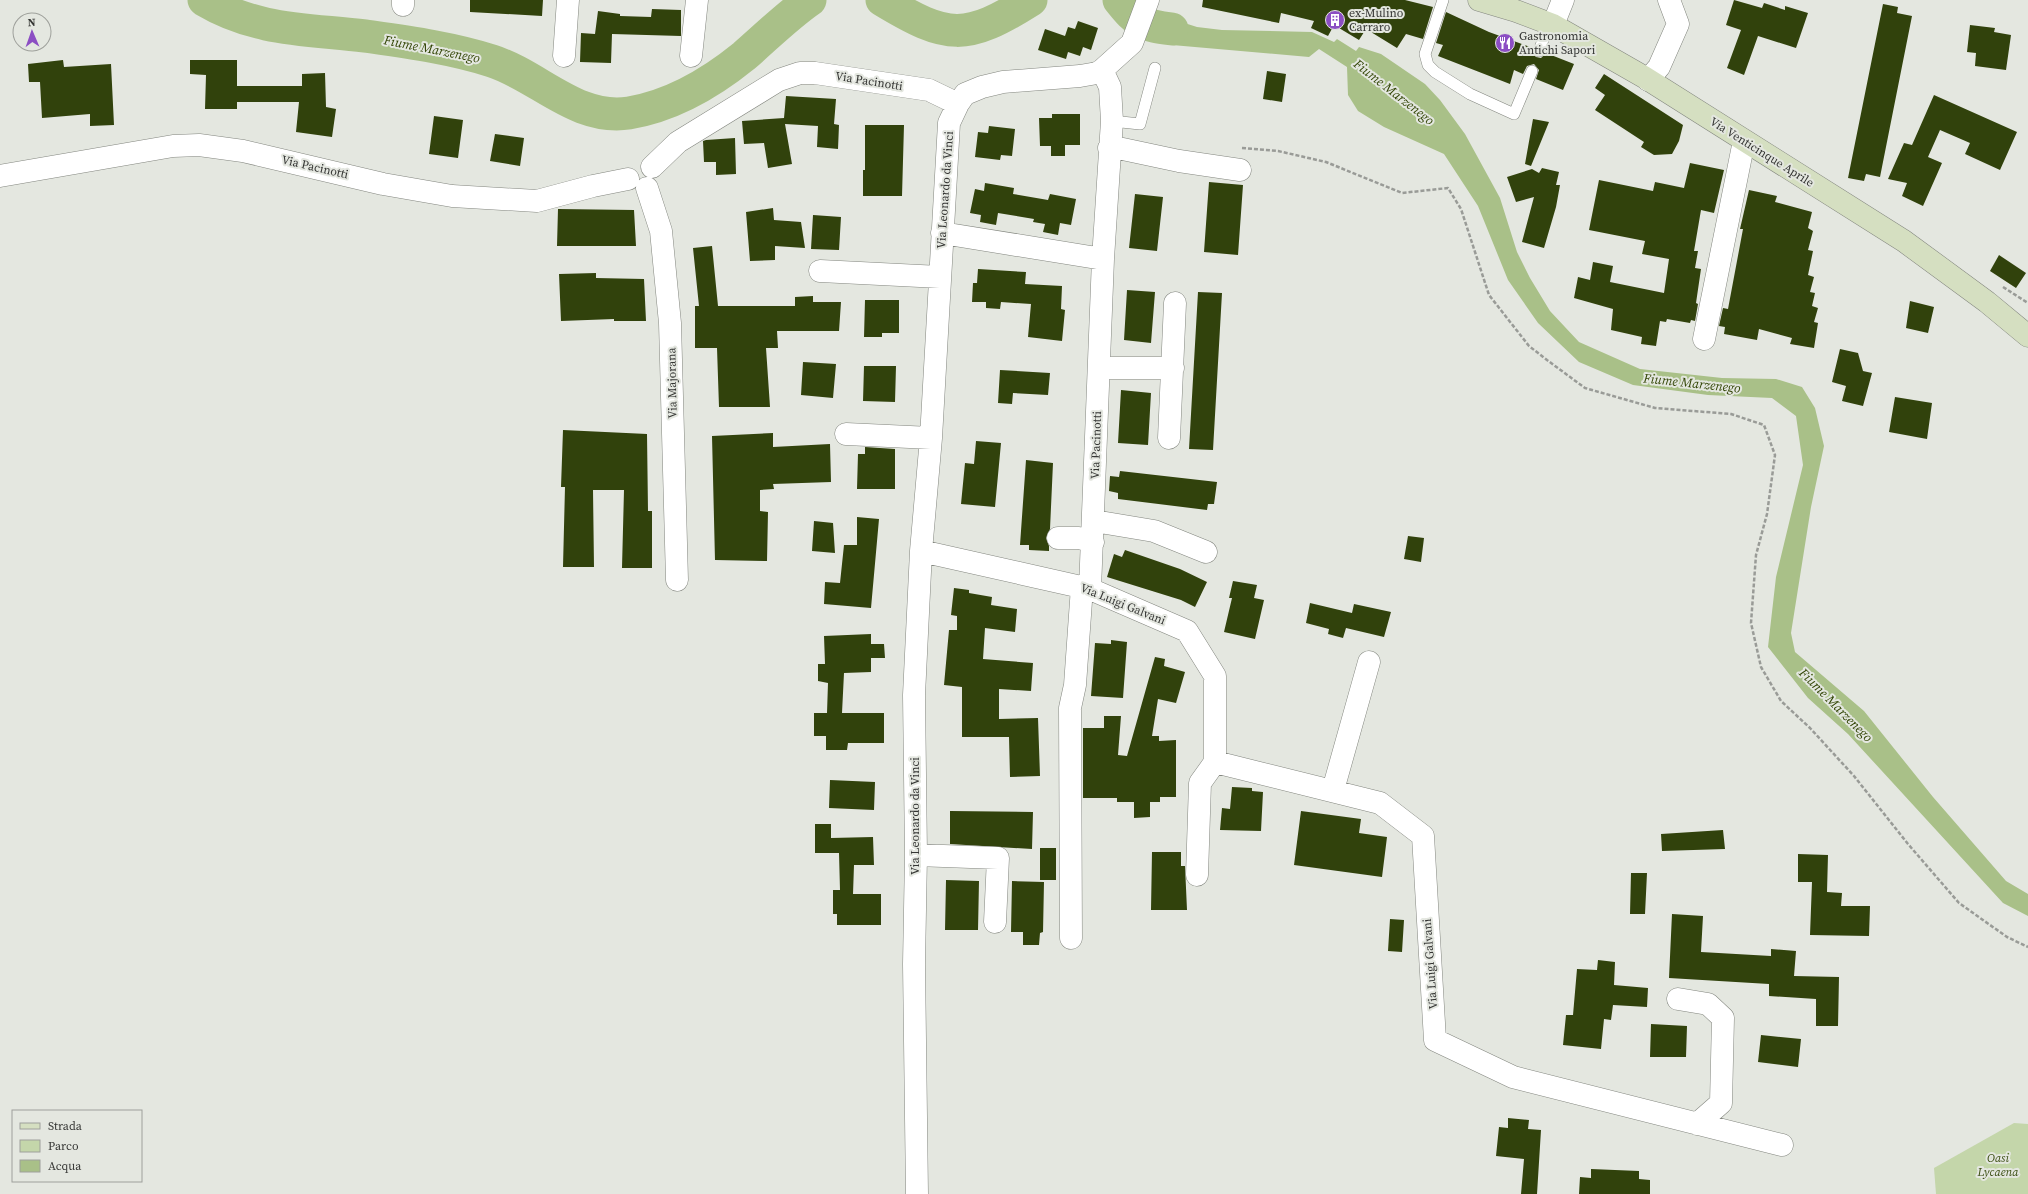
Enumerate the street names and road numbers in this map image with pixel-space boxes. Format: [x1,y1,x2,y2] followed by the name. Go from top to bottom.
[834,68,904,94] street label: Via Pacinotti
[1707,113,1817,191] street label: Via Venticinque Aprile
[933,130,957,249] street label: Via Leonardo da Vinci
[280,152,350,183] street label: Via Pacinotti
[663,346,681,419] street label: Via Majorana
[1087,410,1105,479] street label: Via Pacinotti
[1078,580,1168,629] street label: Via Luigi Galvani
[907,757,923,875] street label: Via Leonardo da Vinci
[1419,918,1441,1010] street label: Via Luigi Galvani

